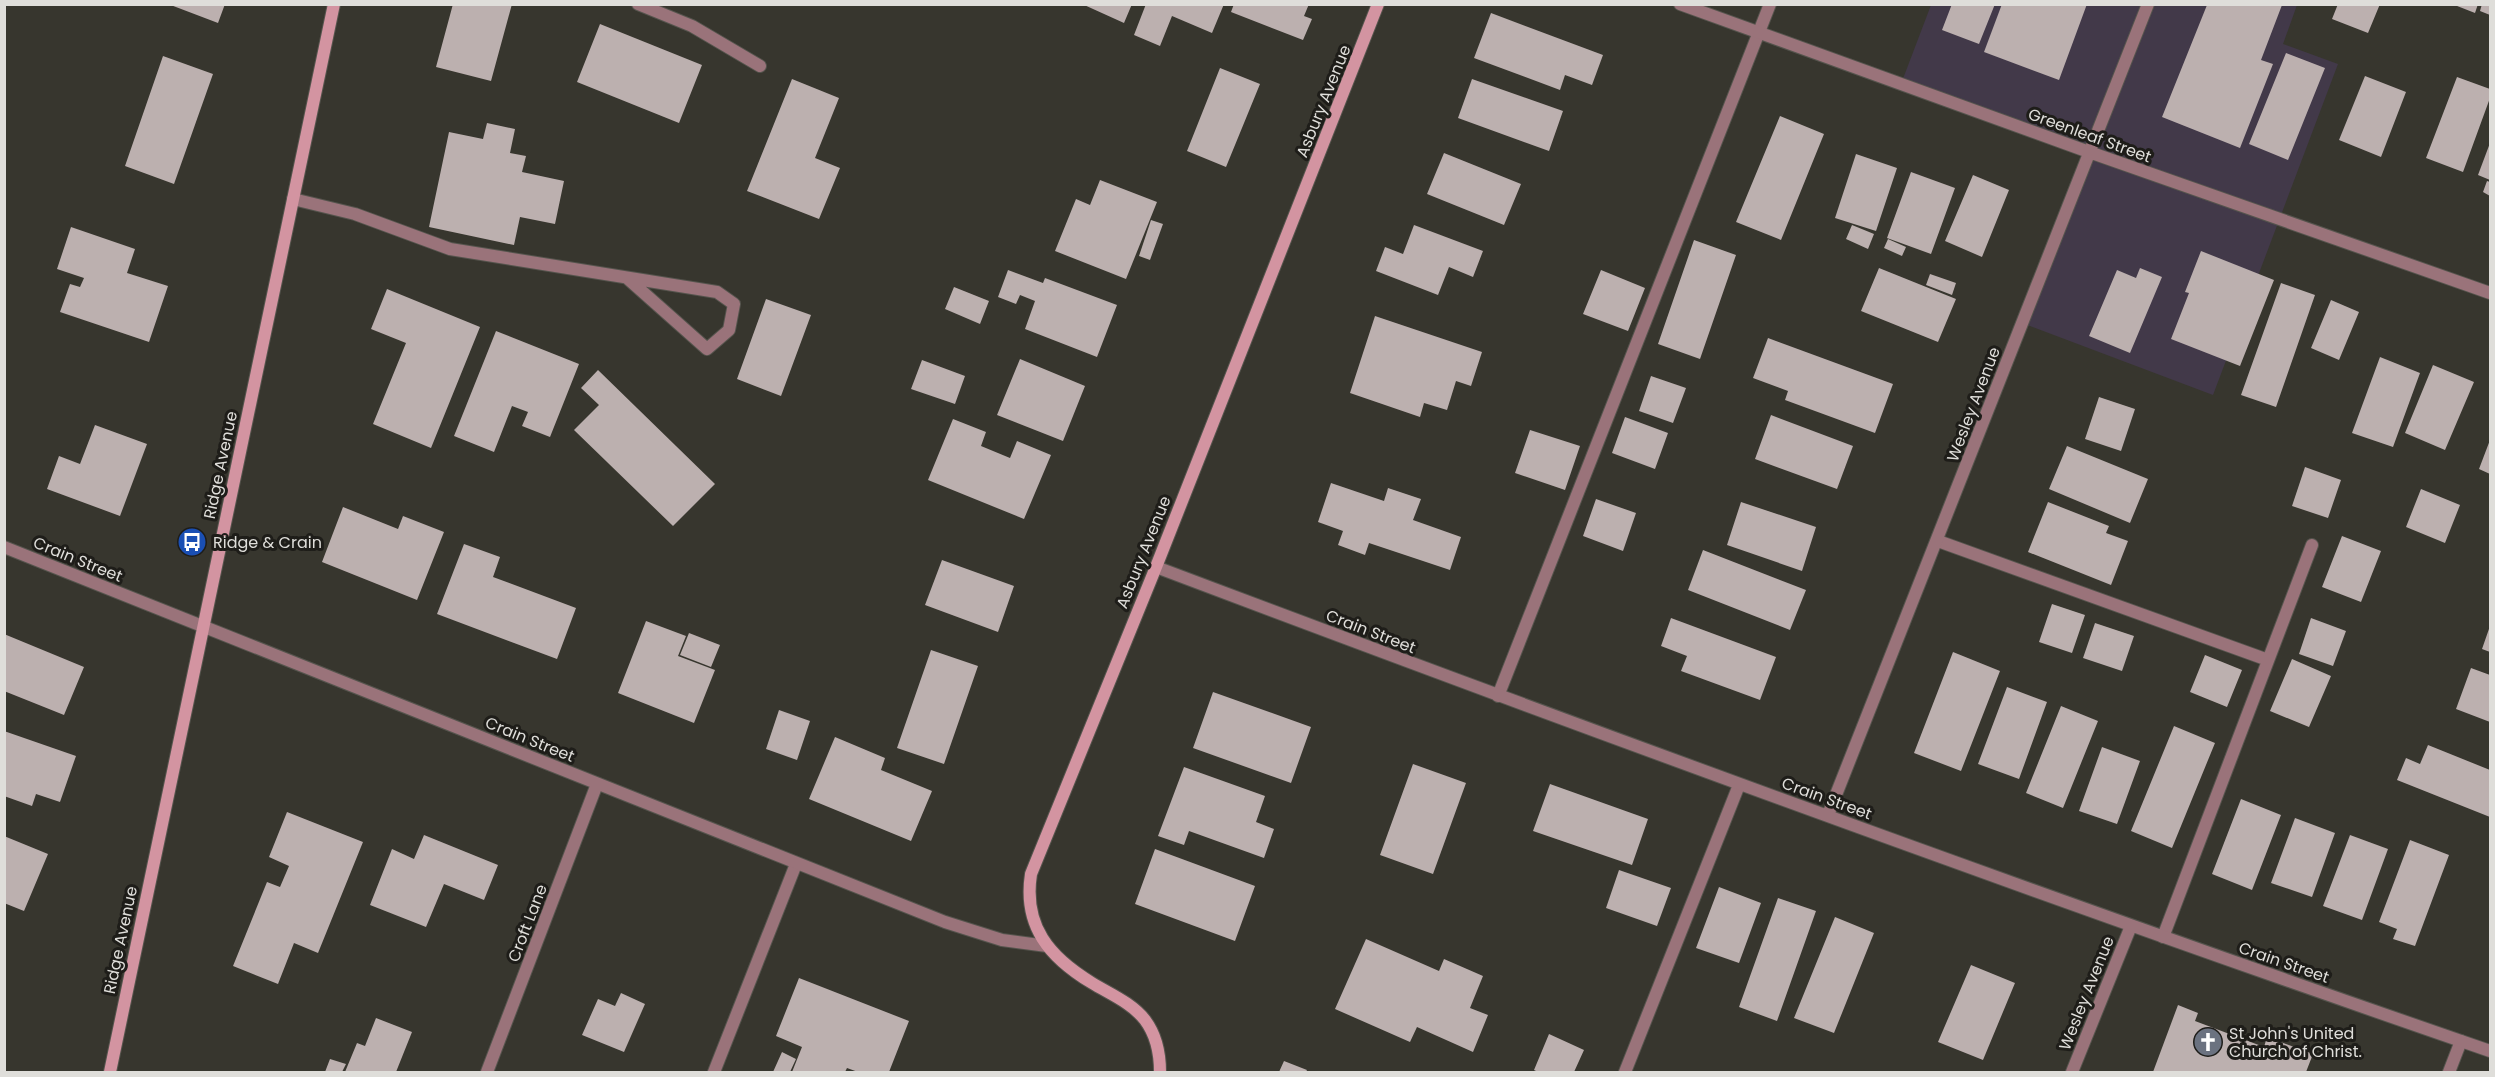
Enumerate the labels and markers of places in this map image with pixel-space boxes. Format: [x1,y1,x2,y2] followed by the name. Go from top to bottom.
[176,526,208,558] bus stop icon: Ridge & Crain
[213,531,322,554] place label: Ridge & Crain
[2229,1022,2362,1063] place label: St John's United Church of Christ.
[2192,1026,2224,1058] church icon: St John's United Church of Christ.

